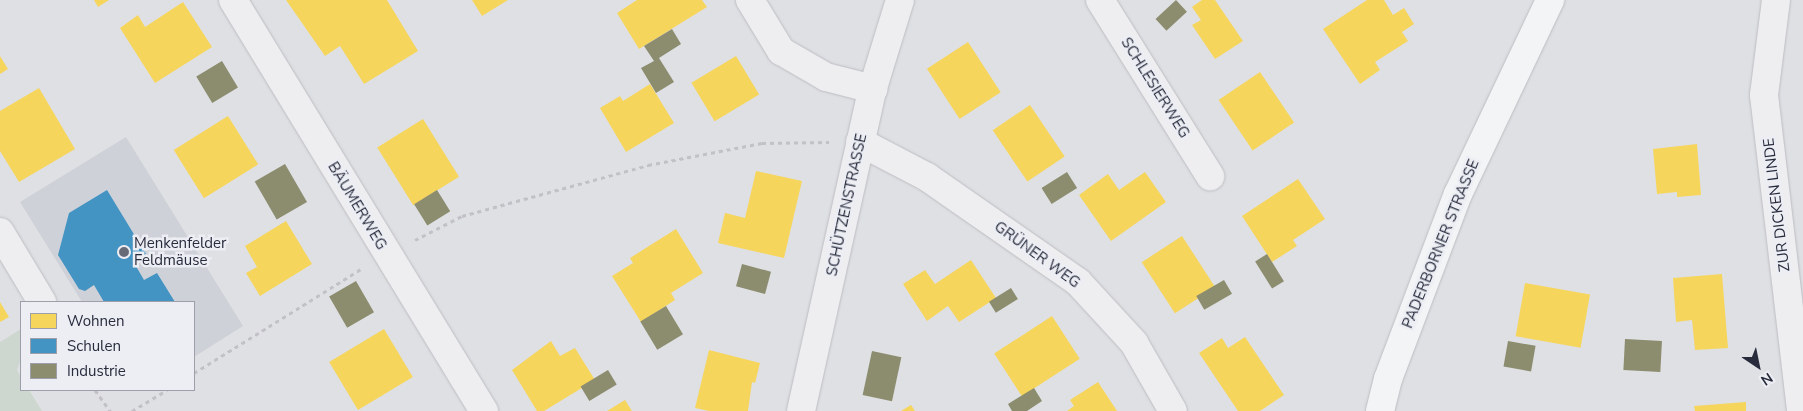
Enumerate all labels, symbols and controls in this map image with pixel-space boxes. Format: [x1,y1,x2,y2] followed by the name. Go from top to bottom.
[1117,34,1193,142] street label: SCHLESIERWEG
[823,132,871,278] street label: SCHÜTZENSTRASSE
[1760,137,1794,273] street label: ZUR DICKEN LINDE
[1399,157,1483,331] street label: PADERBORNER STRASSE
[324,159,390,253] street label: BÄUMERWEG
[991,218,1083,292] street label: GRÜNER WEG
[134,234,226,269] place label: Menkenfelder Feldmäuse
[118,246,130,258] marker: Menkenfelder Feldmäuse
[20,301,195,391] legend
[67,311,125,331] text: Wohnen
[67,336,121,356] text: Schulen
[1733,341,1783,391] north arrow
[67,361,126,381] text: Industrie
[1757,368,1776,390] text: N

